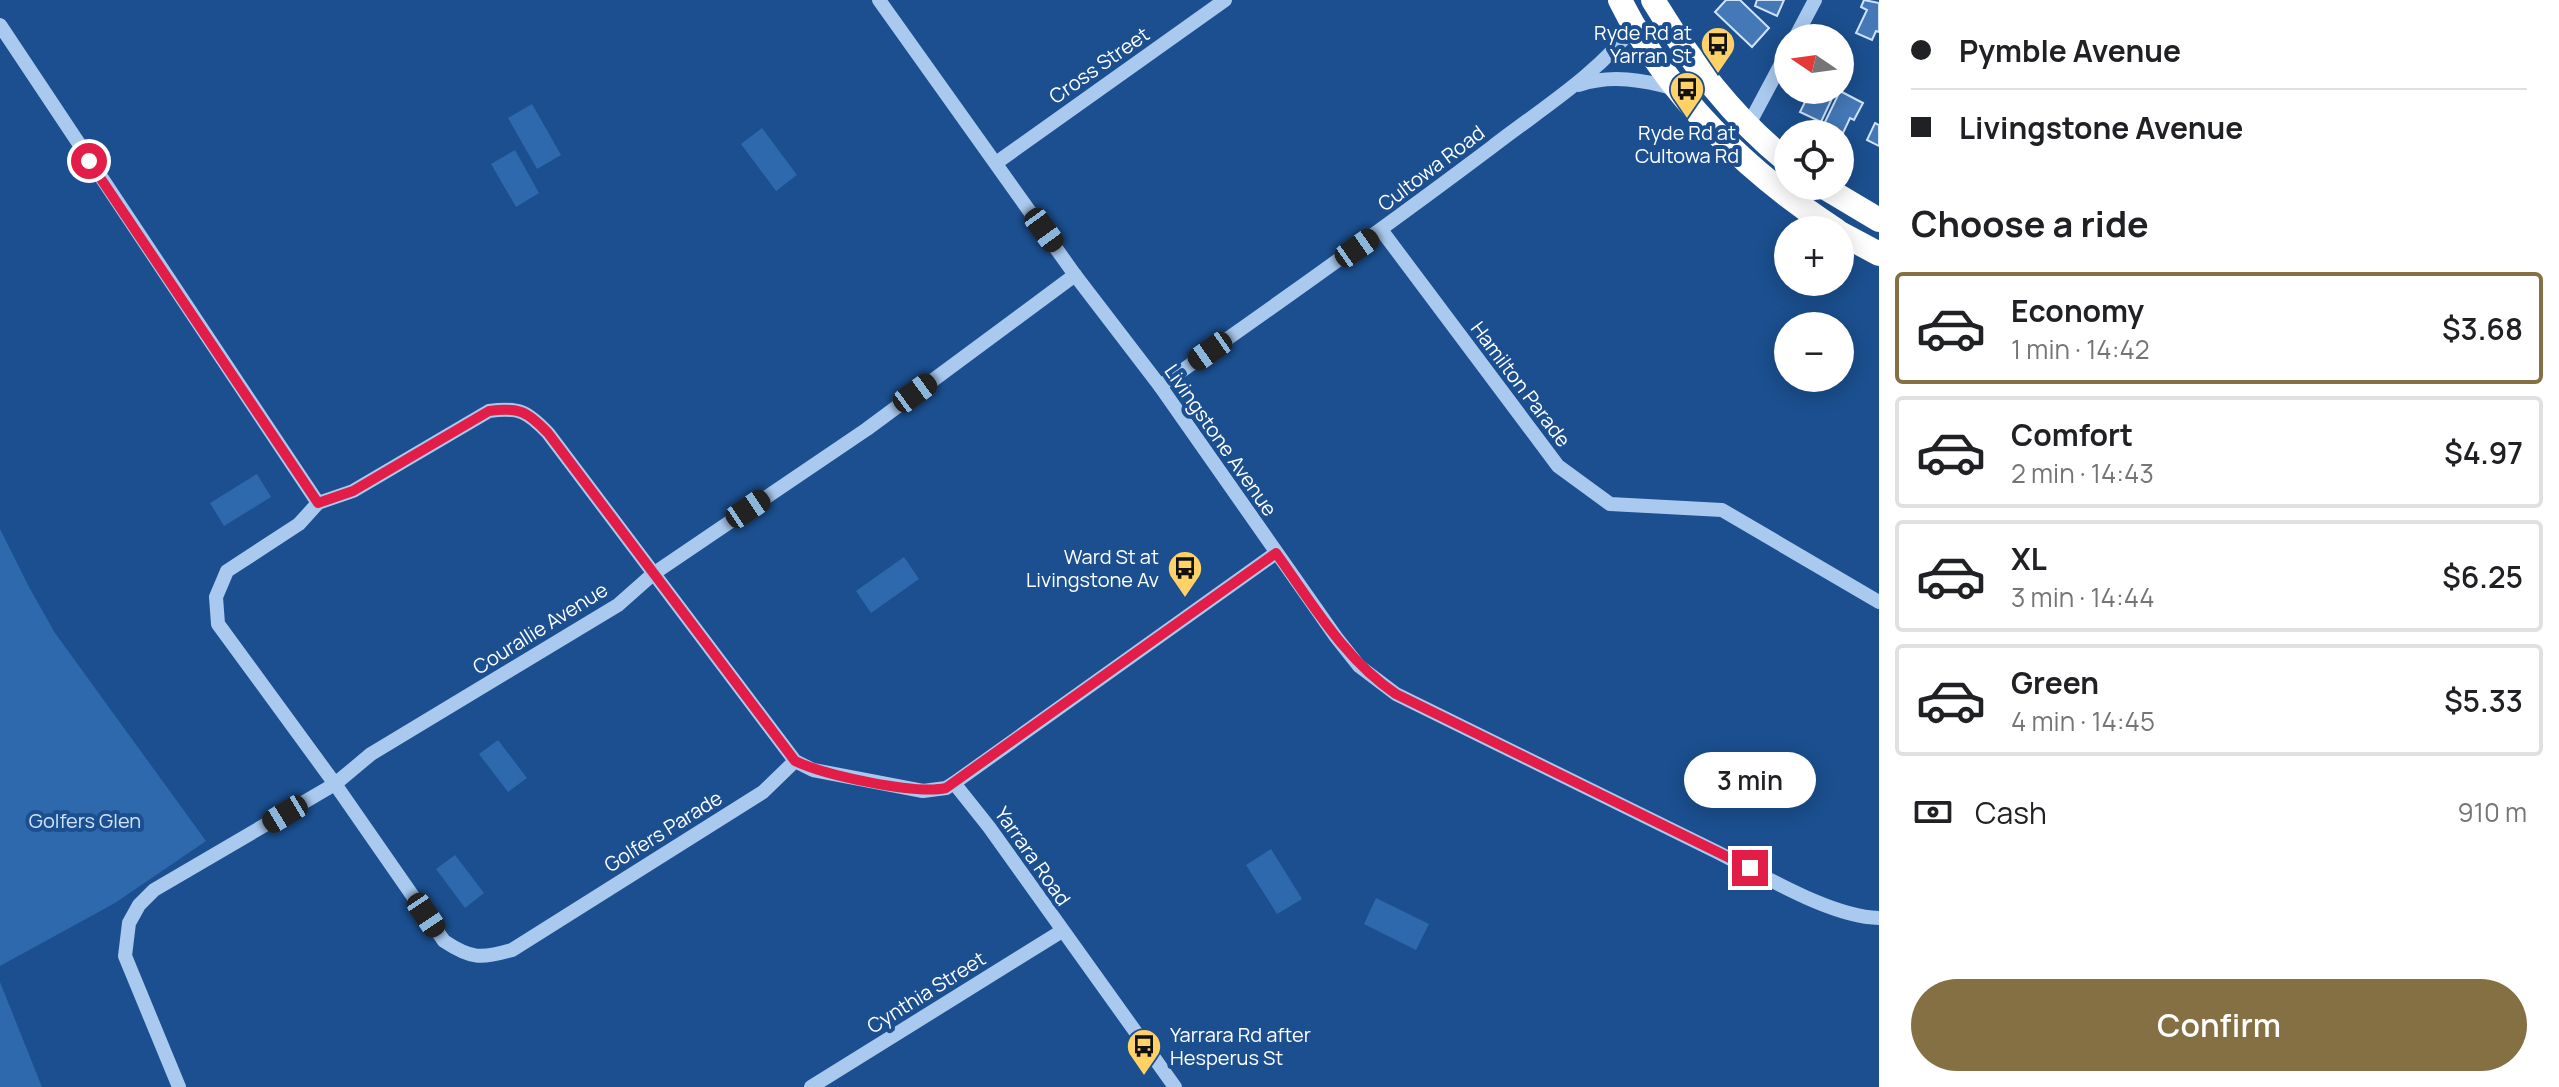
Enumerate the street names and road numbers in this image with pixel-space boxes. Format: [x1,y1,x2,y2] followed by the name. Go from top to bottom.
[1043,20,1155,110] street label: Cross Street
[1372,119,1490,217] street label: Cultowa Road
[1465,316,1577,452] street label: Hamilton Parade
[1159,359,1283,521] street label: Livingstone Avenue
[467,576,613,680] street label: Courallie Avenue
[599,784,727,878] street label: Golfers Parade
[989,801,1077,911] street label: Yarrara Road
[862,945,990,1039] street label: Cynthia Street

